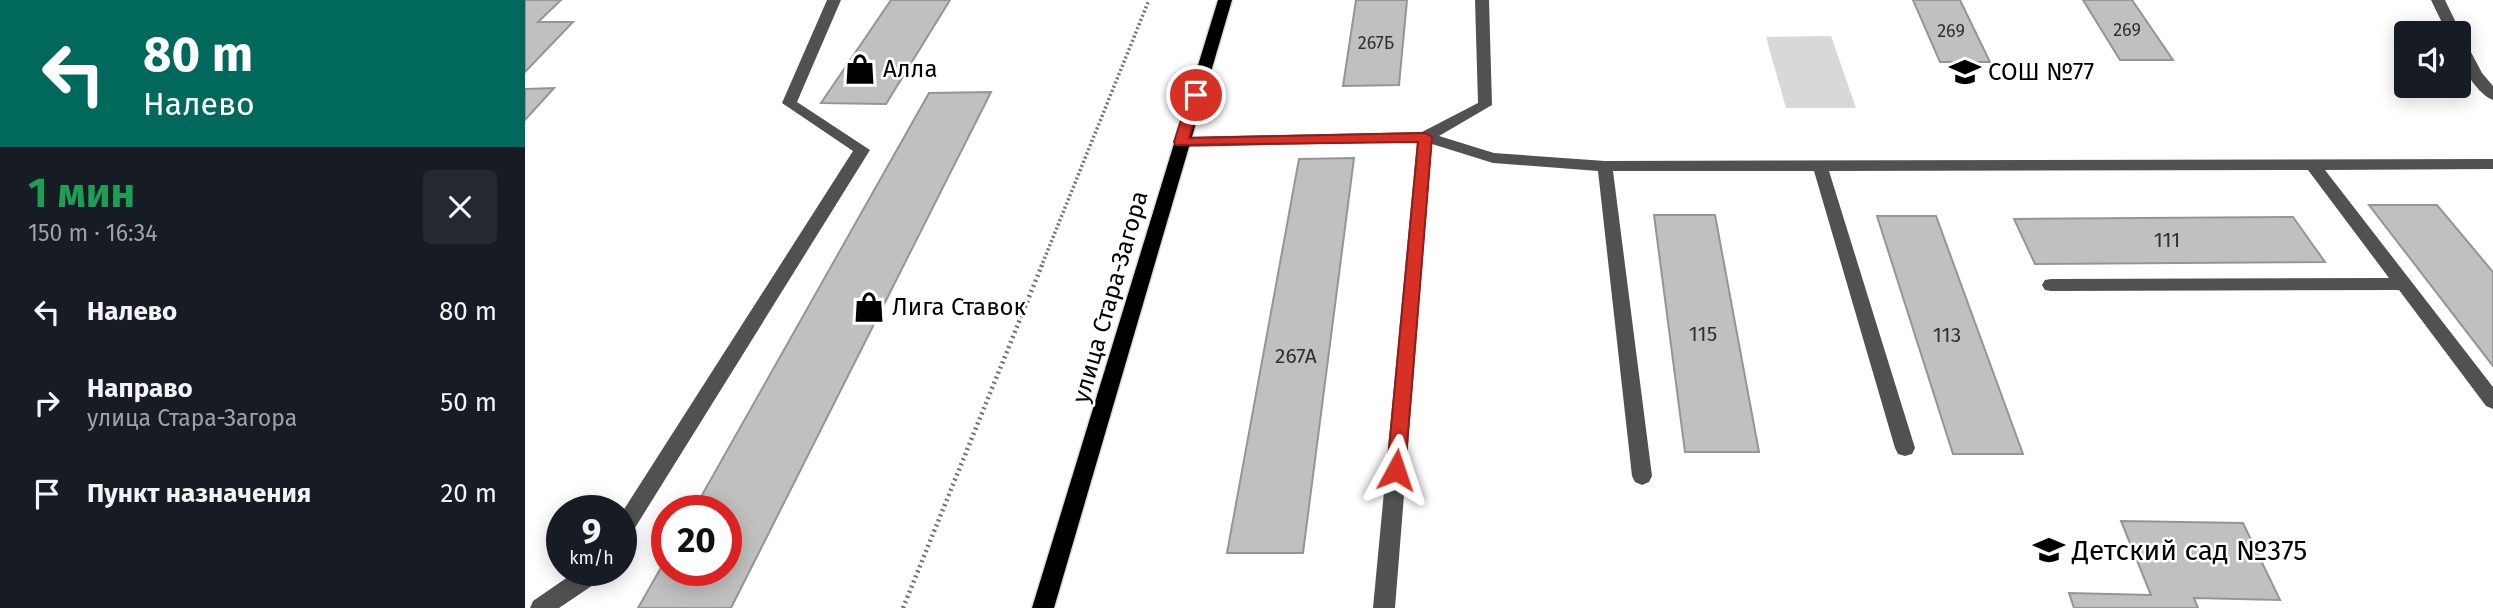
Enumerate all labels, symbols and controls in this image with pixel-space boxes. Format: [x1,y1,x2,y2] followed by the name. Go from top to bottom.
[2113,19,2141,41] house number: 269
[1937,20,1965,42] house number: 269
[2394,21,2471,98] map controls
[2394,21,2471,98] button: sound
[143,25,253,84] text: 80 m
[28,28,119,119] icon: left
[1358,32,1394,54] house number: 267Б
[843,52,877,86] shop icon: Алла
[883,55,937,83] place label: Алла
[1948,55,1982,89] school or university icon: СОШ №77
[1988,58,2094,86] place label: СОШ №77
[1166,65,1226,125] pin
[1177,76,1215,114] icon: arrive
[143,85,255,123] text: Налево
[28,168,135,218] text: 1 мин
[423,170,497,244] button: close
[1066,188,1154,406] street label: улица Стара-Загора
[28,219,157,247] text: 150 m · 16:34
[2154,227,2180,253] house number: 111
[852,290,886,324] shop icon: Лига Ставок
[28,293,66,331] icon: left
[892,293,1027,321] place label: Лига Ставок
[87,296,177,327] text: Налево
[439,296,497,327] text: 80 m
[1689,321,1717,347] house number: 115
[1933,322,1961,348] house number: 113
[1275,343,1317,369] house number: 267А
[87,373,193,404] text: Направо
[28,384,66,422] icon: right
[440,387,497,418] text: 50 m
[87,404,297,432] text: улица Стара-Загора
[1359,433,1433,507] position arrow
[28,475,66,513] icon: arrive
[87,478,311,509] text: Пункт назначения
[440,478,497,509] text: 20 m
[651,495,742,586] speed limit sign: 20
[582,510,601,552] text: 9
[2032,533,2066,567] school or university icon: Детский сад №375
[2071,534,2307,567] place label: Детский сад №375
[569,547,614,569] text: km/h

